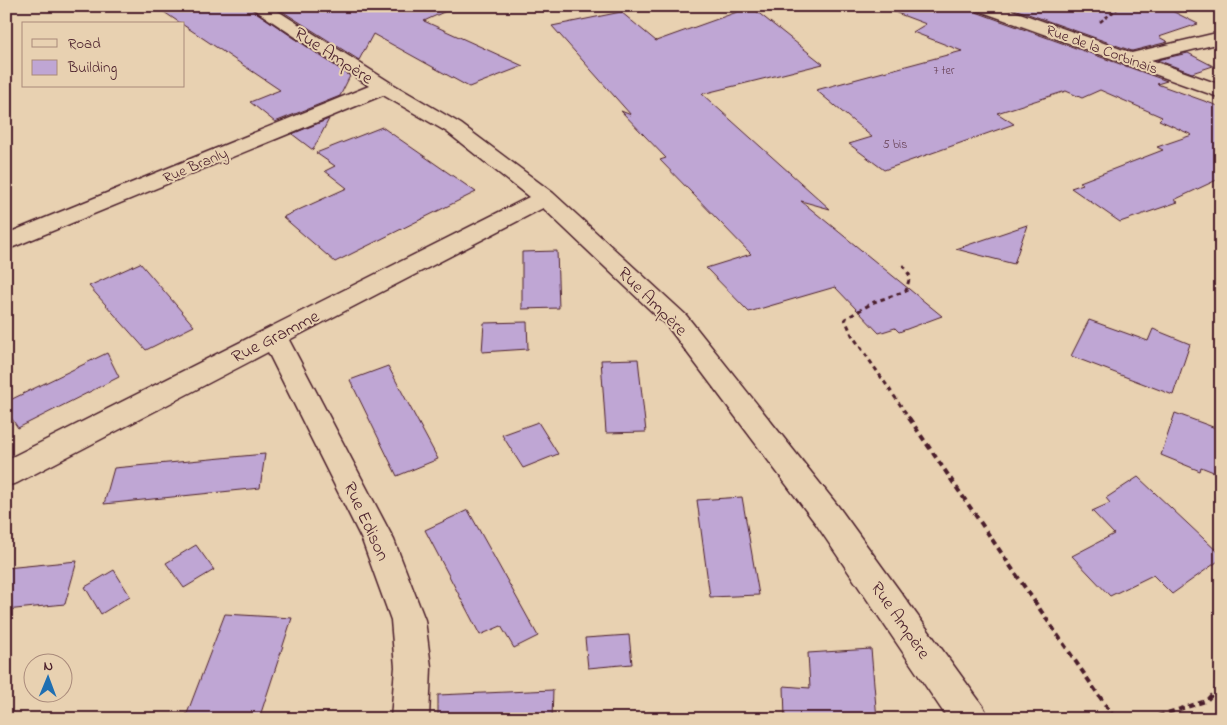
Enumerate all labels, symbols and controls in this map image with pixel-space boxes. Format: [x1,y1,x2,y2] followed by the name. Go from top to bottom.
[1043,19,1161,80] street label: Rue de la Corbinais
[288,21,378,92] street label: Rue Ampère
[22,22,185,88] legend
[68,33,101,55] text: Road
[67,57,117,80] text: Building
[933,62,955,80] house number: 7 ter
[883,136,907,154] house number: 5 bis
[160,142,232,190] street label: Rue Branly
[611,262,693,344] street label: Rue Ampère
[228,304,325,371] street label: Rue Gramme
[336,478,395,566] street label: Rue Edison
[863,577,936,666] street label: Rue Ampère
[22,652,72,702] north arrow
[43,656,53,677] text: N

